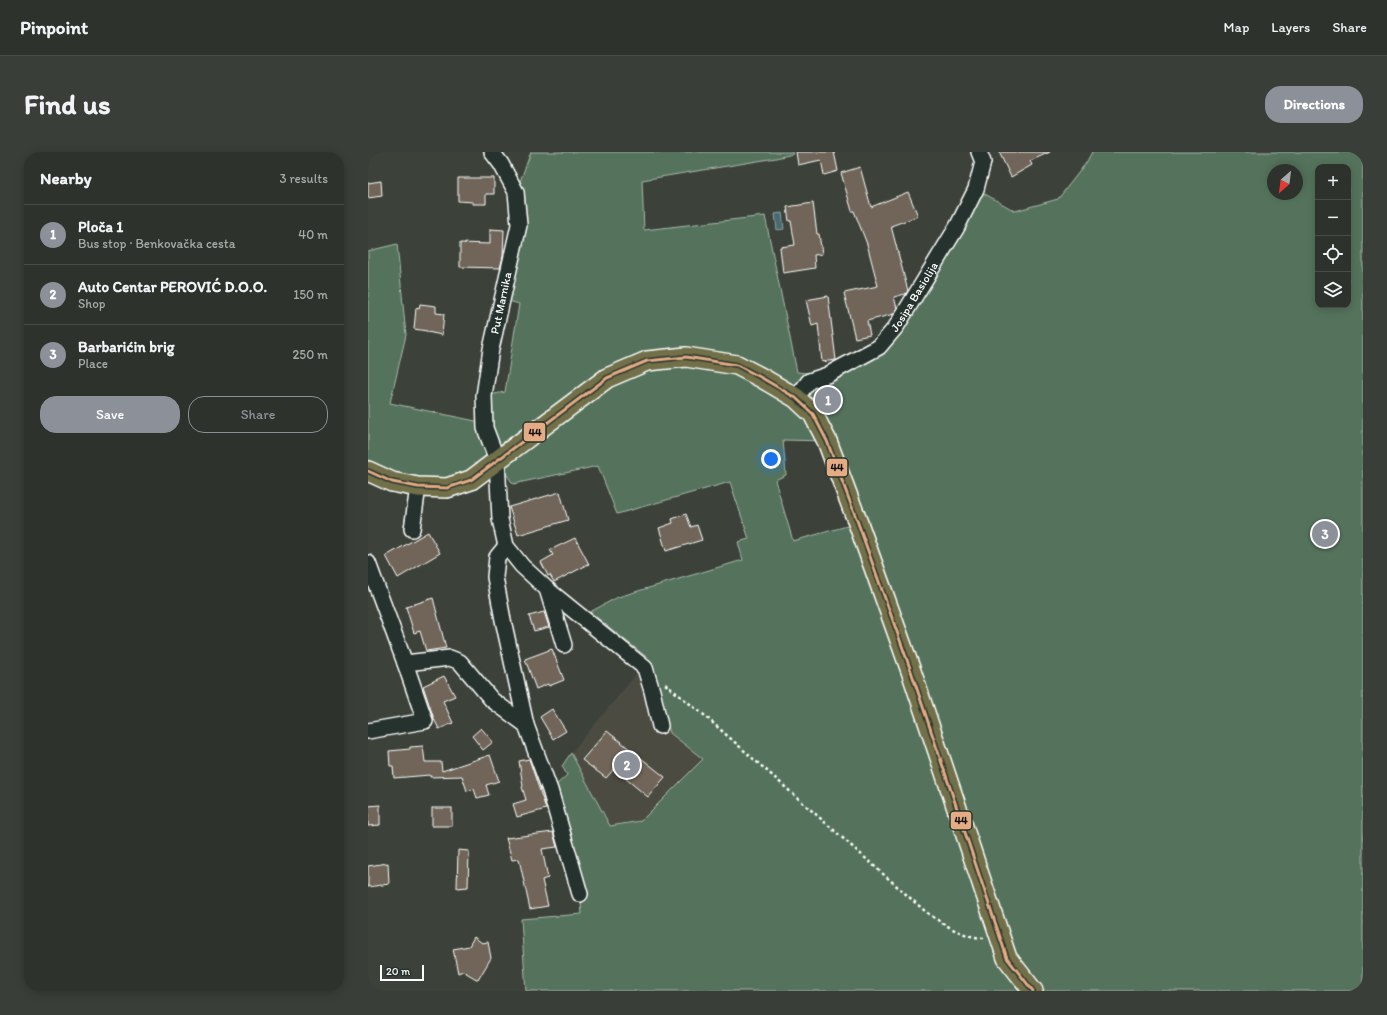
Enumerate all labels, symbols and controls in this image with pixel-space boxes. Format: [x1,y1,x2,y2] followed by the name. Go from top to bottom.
[20,16,88,39] text: Pinpoint
[1224,19,1249,36] text: Map
[1271,19,1310,36] text: Layers
[1332,19,1367,36] text: Share
[1265,86,1363,123] button: Directions
[24,87,111,121] text: Find us
[1267,164,1303,200] north arrow
[1315,164,1351,308] map controls
[1315,164,1351,200] button: +
[40,168,92,188] text: Nearby
[279,171,328,186] text: 3 results
[1315,200,1351,236] button: −
[78,218,123,236] text: Ploča 1
[50,227,56,242] text: 1
[298,227,328,242] text: 40 m
[78,236,235,251] text: Bus stop · Benkovačka cesta
[1315,236,1351,272] button: locate
[888,259,941,335] street label: Josipa Basiolija
[488,270,515,335] street label: Put Marnika
[1315,272,1351,308] button: layers
[78,278,267,296] text: Auto Centar PEROVIĆ D.O.O.
[50,287,56,302] text: 2
[293,287,328,302] text: 150 m
[78,296,105,311] text: Shop
[78,338,174,356] text: Barbarićin brig
[49,347,57,362] text: 3
[292,347,328,362] text: 250 m
[78,356,108,371] text: Place
[815,385,841,415] pin: 1
[40,396,180,433] button: Save
[188,396,328,433] button: Share
[523,422,546,442] line badge: 44
[528,426,542,439] text: 44
[761,449,781,469] your location
[826,458,848,477] line badge: 44
[830,461,844,474] text: 44
[1312,519,1338,549] pin: 3
[614,750,640,780] pin: 2
[950,811,972,830] line badge: 44
[954,814,968,827] text: 44
[380,963,424,982] scale bar
[386,965,410,978] text: 20 m

